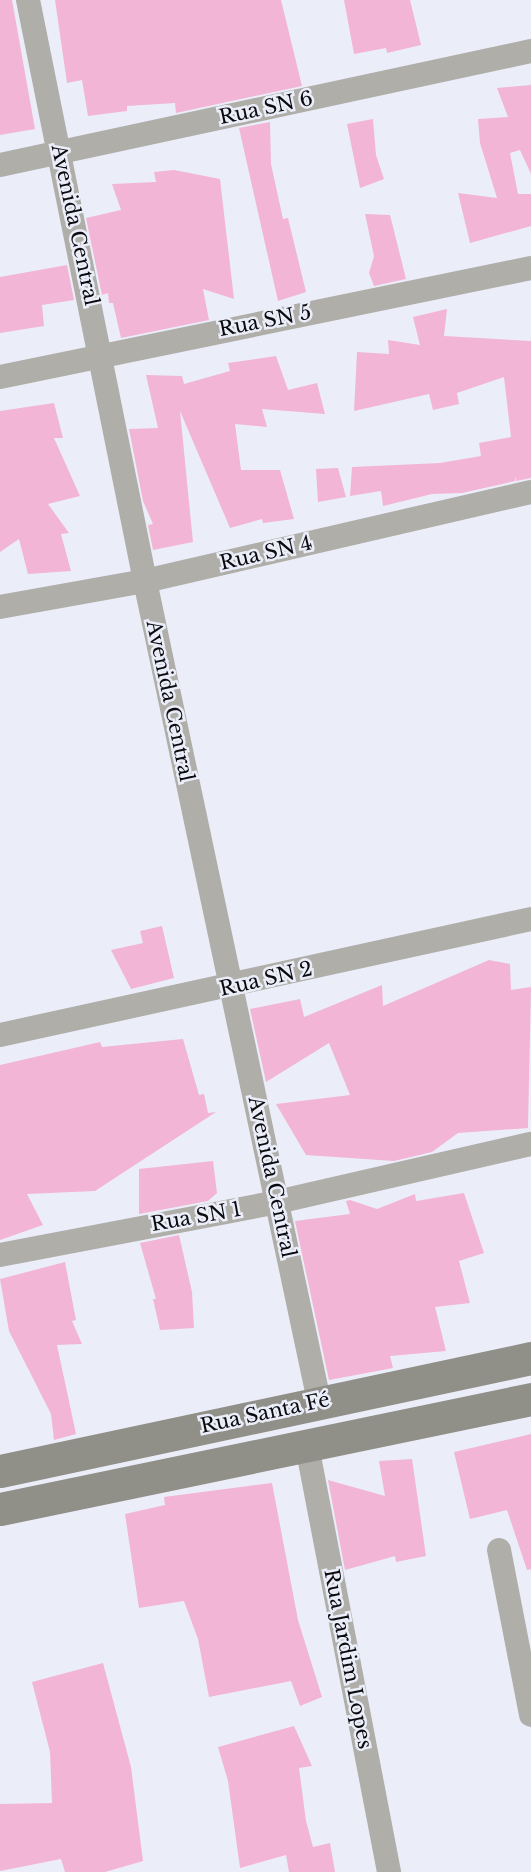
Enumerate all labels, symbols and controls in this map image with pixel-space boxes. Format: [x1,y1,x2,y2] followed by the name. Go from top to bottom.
[217,86,315,130] street label: Rua SN 6
[46,142,104,308] street label: Avenida Central
[217,300,313,342] street label: Rua SN 5
[217,531,315,575] street label: Rua SN 4
[141,618,199,784] street label: Avenida Central
[217,957,315,1001] street label: Rua SN 2
[243,1094,301,1260] street label: Avenida Central
[149,1197,243,1237] street label: Rua SN 1
[198,1388,332,1438] street label: Rua Santa Fé
[319,1567,377,1751] street label: Rua Jardim Lopes

